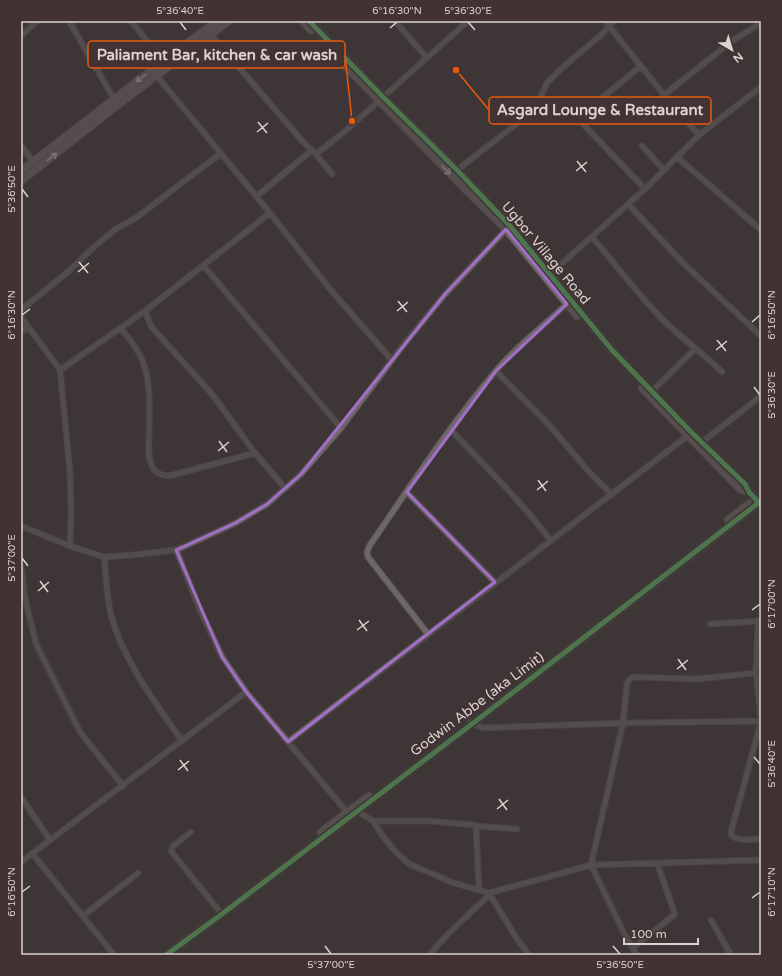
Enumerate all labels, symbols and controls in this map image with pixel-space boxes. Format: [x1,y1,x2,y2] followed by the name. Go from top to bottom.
[156,5,204,17] text: 5°36'40"E
[372,5,422,17] text: 6°16'30"N
[444,5,492,17] text: 5°36'30"E
[712,30,752,70] north arrow
[88,41,345,68] callout: Paliament Bar, kitchen & car wash
[97,46,337,64] text: Paliament Bar, kitchen & car wash
[730,50,745,65] text: N
[135,74,146,83] one-way arrow
[489,97,711,124] callout: Asgard Lounge & Restaurant
[497,101,703,120] text: Asgard Lounge & Restaurant
[46,153,57,161] one-way arrow
[6,165,18,213] text: 5°36'50"E
[442,165,451,175] one-way arrow
[498,198,594,308] street label: Ugbor Village Road
[6,290,18,340] text: 6°16'30"N
[766,290,778,340] text: 6°16'50"N
[766,371,778,419] text: 5°36'30"E
[6,534,18,582] text: 5°37'00"E
[766,579,778,629] text: 6°17'00"N
[407,648,547,760] street label: Godwin Abbe (aka Limit)
[766,740,778,788] text: 5°36'40"E
[6,867,18,917] text: 6°16'50"N
[766,867,778,917] text: 6°17'10"N
[624,920,698,946] scale bar
[630,927,667,941] text: 100 m
[307,959,355,971] text: 5°37'00"E
[596,959,644,971] text: 5°36'50"E

